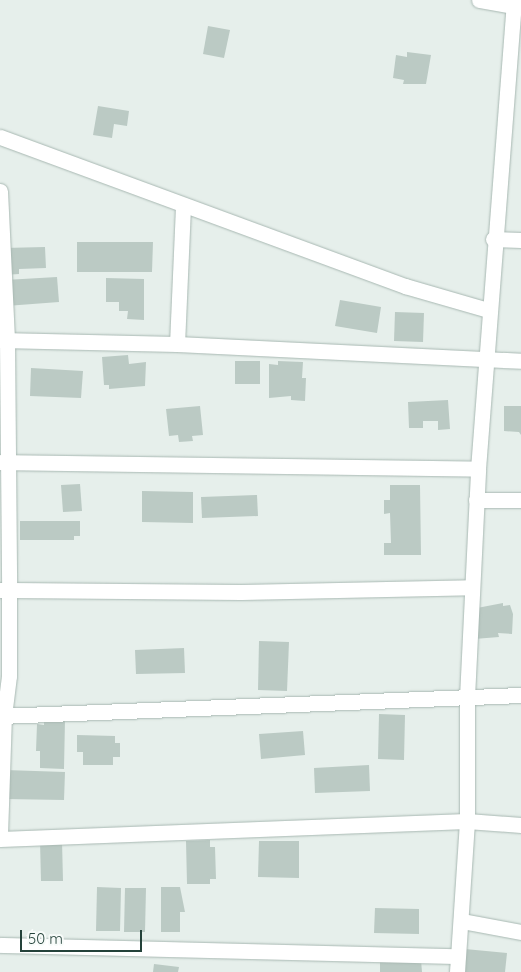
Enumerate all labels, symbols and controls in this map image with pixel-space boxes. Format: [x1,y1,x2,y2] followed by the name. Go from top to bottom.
[22,920,145,952] scale bar
[28,929,63,948] text: 50 m

